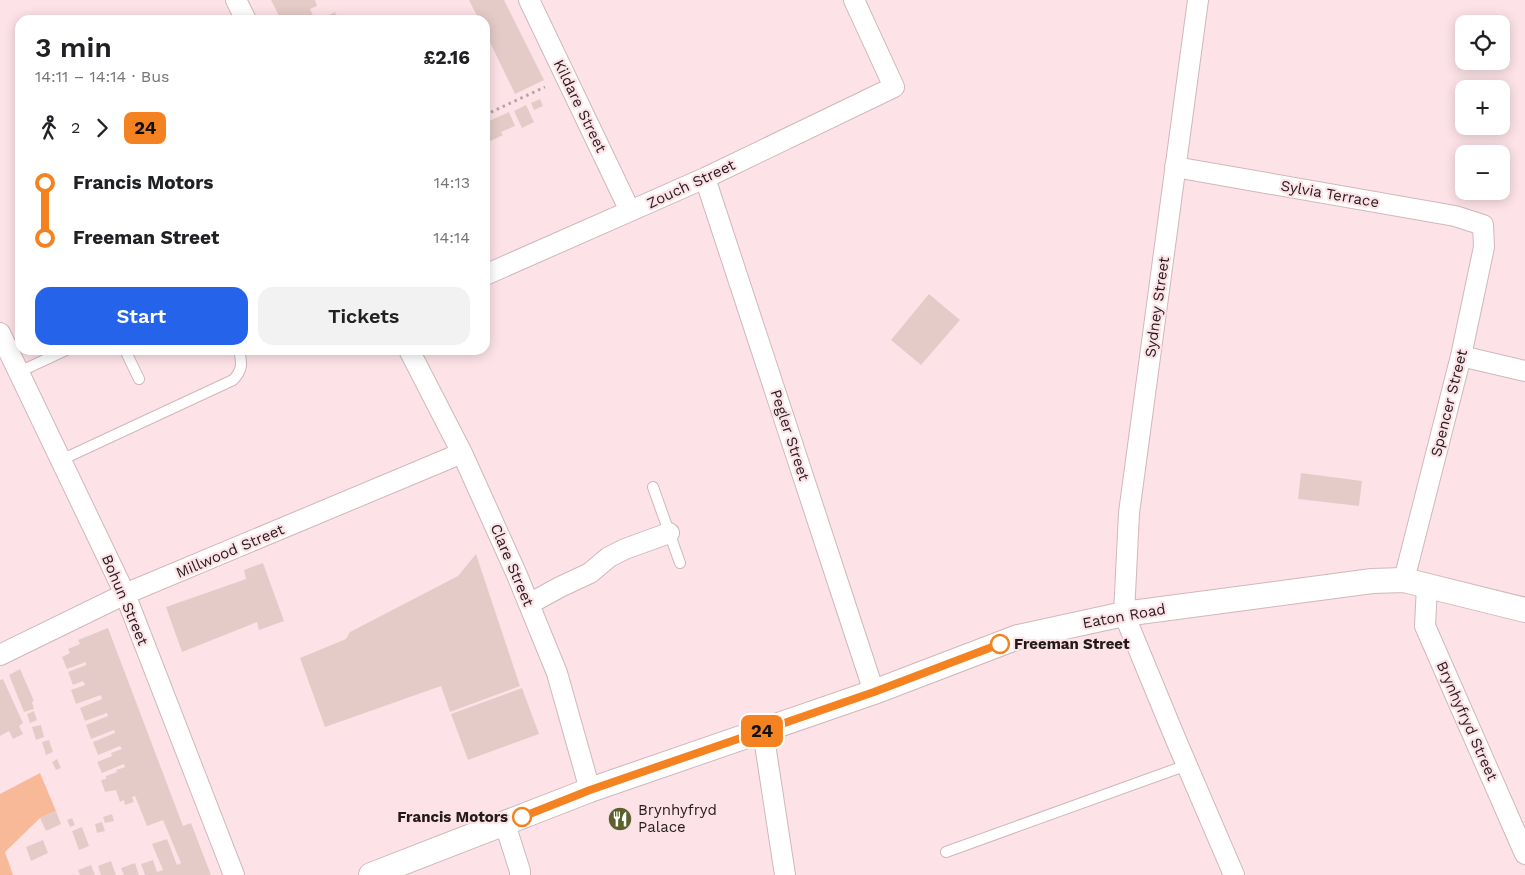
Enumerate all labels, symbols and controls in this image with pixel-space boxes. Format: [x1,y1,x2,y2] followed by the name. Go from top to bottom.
[1455,15,1510,200] map controls
[1455,15,1510,70] button: locate
[35,31,112,64] text: 3 min
[423,46,470,69] text: £2.16
[550,57,611,156] street label: Kildare Street
[35,67,170,86] text: 14:11 – 14:14 · Bus
[1455,80,1510,135] button: +
[35,114,63,142] icon: walk
[88,114,116,142] icon: forward
[134,117,156,138] text: 24
[71,118,80,137] text: 2
[1455,145,1510,200] button: −
[644,155,739,212] street label: Zouch Street
[73,171,213,194] text: Francis Motors
[434,173,470,192] text: 14:13
[1279,176,1381,212] street label: Sylvia Terrace
[73,226,219,249] text: Freeman Street
[433,228,470,247] text: 14:14
[1141,255,1173,359] street label: Sydney Street
[35,287,248,345] button: Start
[258,287,470,345] button: Tickets
[1427,347,1471,459] street label: Spencer Street
[767,387,813,484] street label: Pegler Street
[173,520,287,582] street label: Millwood Street
[486,521,538,610] street label: Clare Street
[98,552,152,649] street label: Bohun Street
[1081,600,1167,632] street label: Eaton Road
[990,634,1010,654] marker: Freeman Street
[1014,635,1130,653] place label: Freeman Street
[1433,658,1502,784] street label: Brynhyfryd Street
[740,715,784,747] line badge: 24
[751,720,773,741] text: 24
[638,801,717,836] place label: Brynhyfryd Palace
[607,806,633,832] restaurant icon: Brynhyfryd Palace
[512,807,532,827] marker: Francis Motors
[397,808,508,826] place label: Francis Motors

